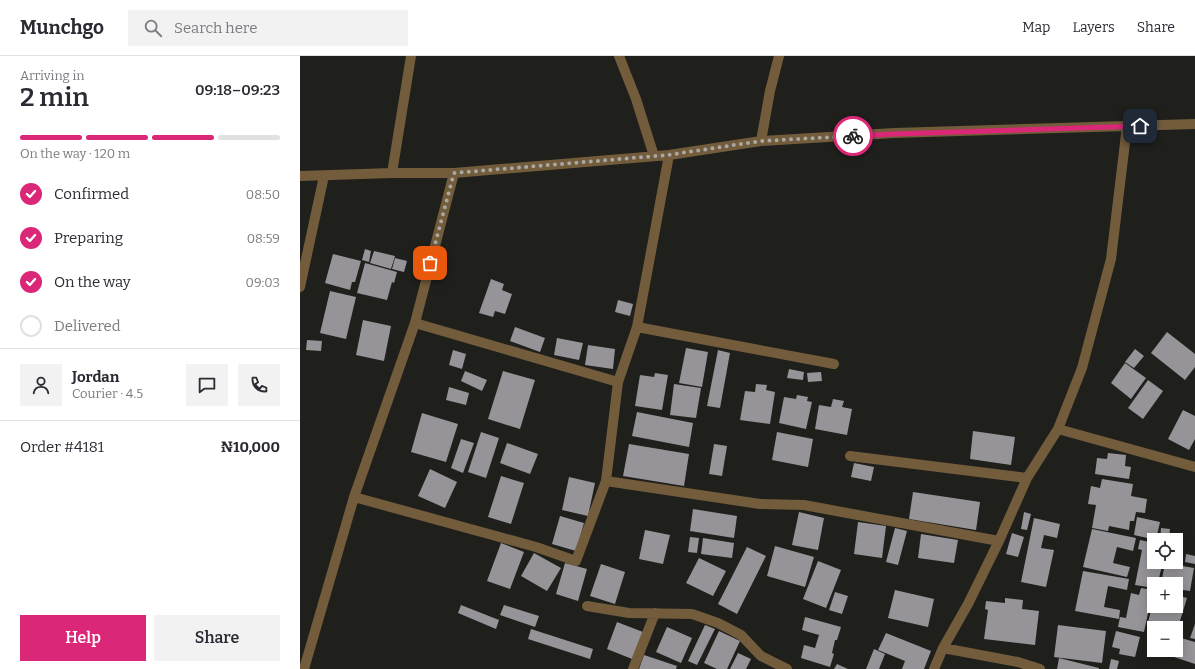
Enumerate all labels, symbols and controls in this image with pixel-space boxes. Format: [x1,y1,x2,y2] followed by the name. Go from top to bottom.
[128,10,408,46] search box
[20,16,104,39] text: Munchgo
[142,17,164,39] icon: search
[174,19,257,37] text: Search here
[1022,19,1050,36] text: Map
[1072,19,1115,36] text: Layers
[1137,19,1175,36] text: Share
[20,68,85,83] text: Arriving in
[195,81,280,99] text: 09:18–09:23
[20,82,89,113] text: 2 min
[1123,109,1157,143] pin
[1129,115,1151,137] icon: home
[833,116,873,156] courier
[842,125,864,147] icon: bike
[20,146,130,161] text: On the way · 120 m
[20,183,42,205] icon: check
[54,185,129,203] text: Confirmed
[246,187,280,202] text: 08:50
[20,227,42,249] icon: check
[54,229,123,247] text: Preparing
[247,231,280,246] text: 08:59
[413,246,447,280] pin
[419,252,441,274] icon: bag
[20,271,42,293] icon: check
[54,273,131,291] text: On the way
[246,275,280,290] text: 09:03
[54,317,121,335] text: Delivered
[20,364,62,406] button: person
[186,364,228,406] button: chat
[238,364,280,406] button: phone
[72,368,119,386] text: Jordan
[72,386,143,401] text: Courier · 4.5
[20,438,104,456] text: Order #4181
[221,438,280,456] text: ₦10,000
[1147,533,1183,657] map controls
[1147,533,1183,569] button: locate
[1147,577,1183,613] button: +
[20,615,146,661] button: Help
[154,615,280,661] button: Share
[1147,621,1183,657] button: −

